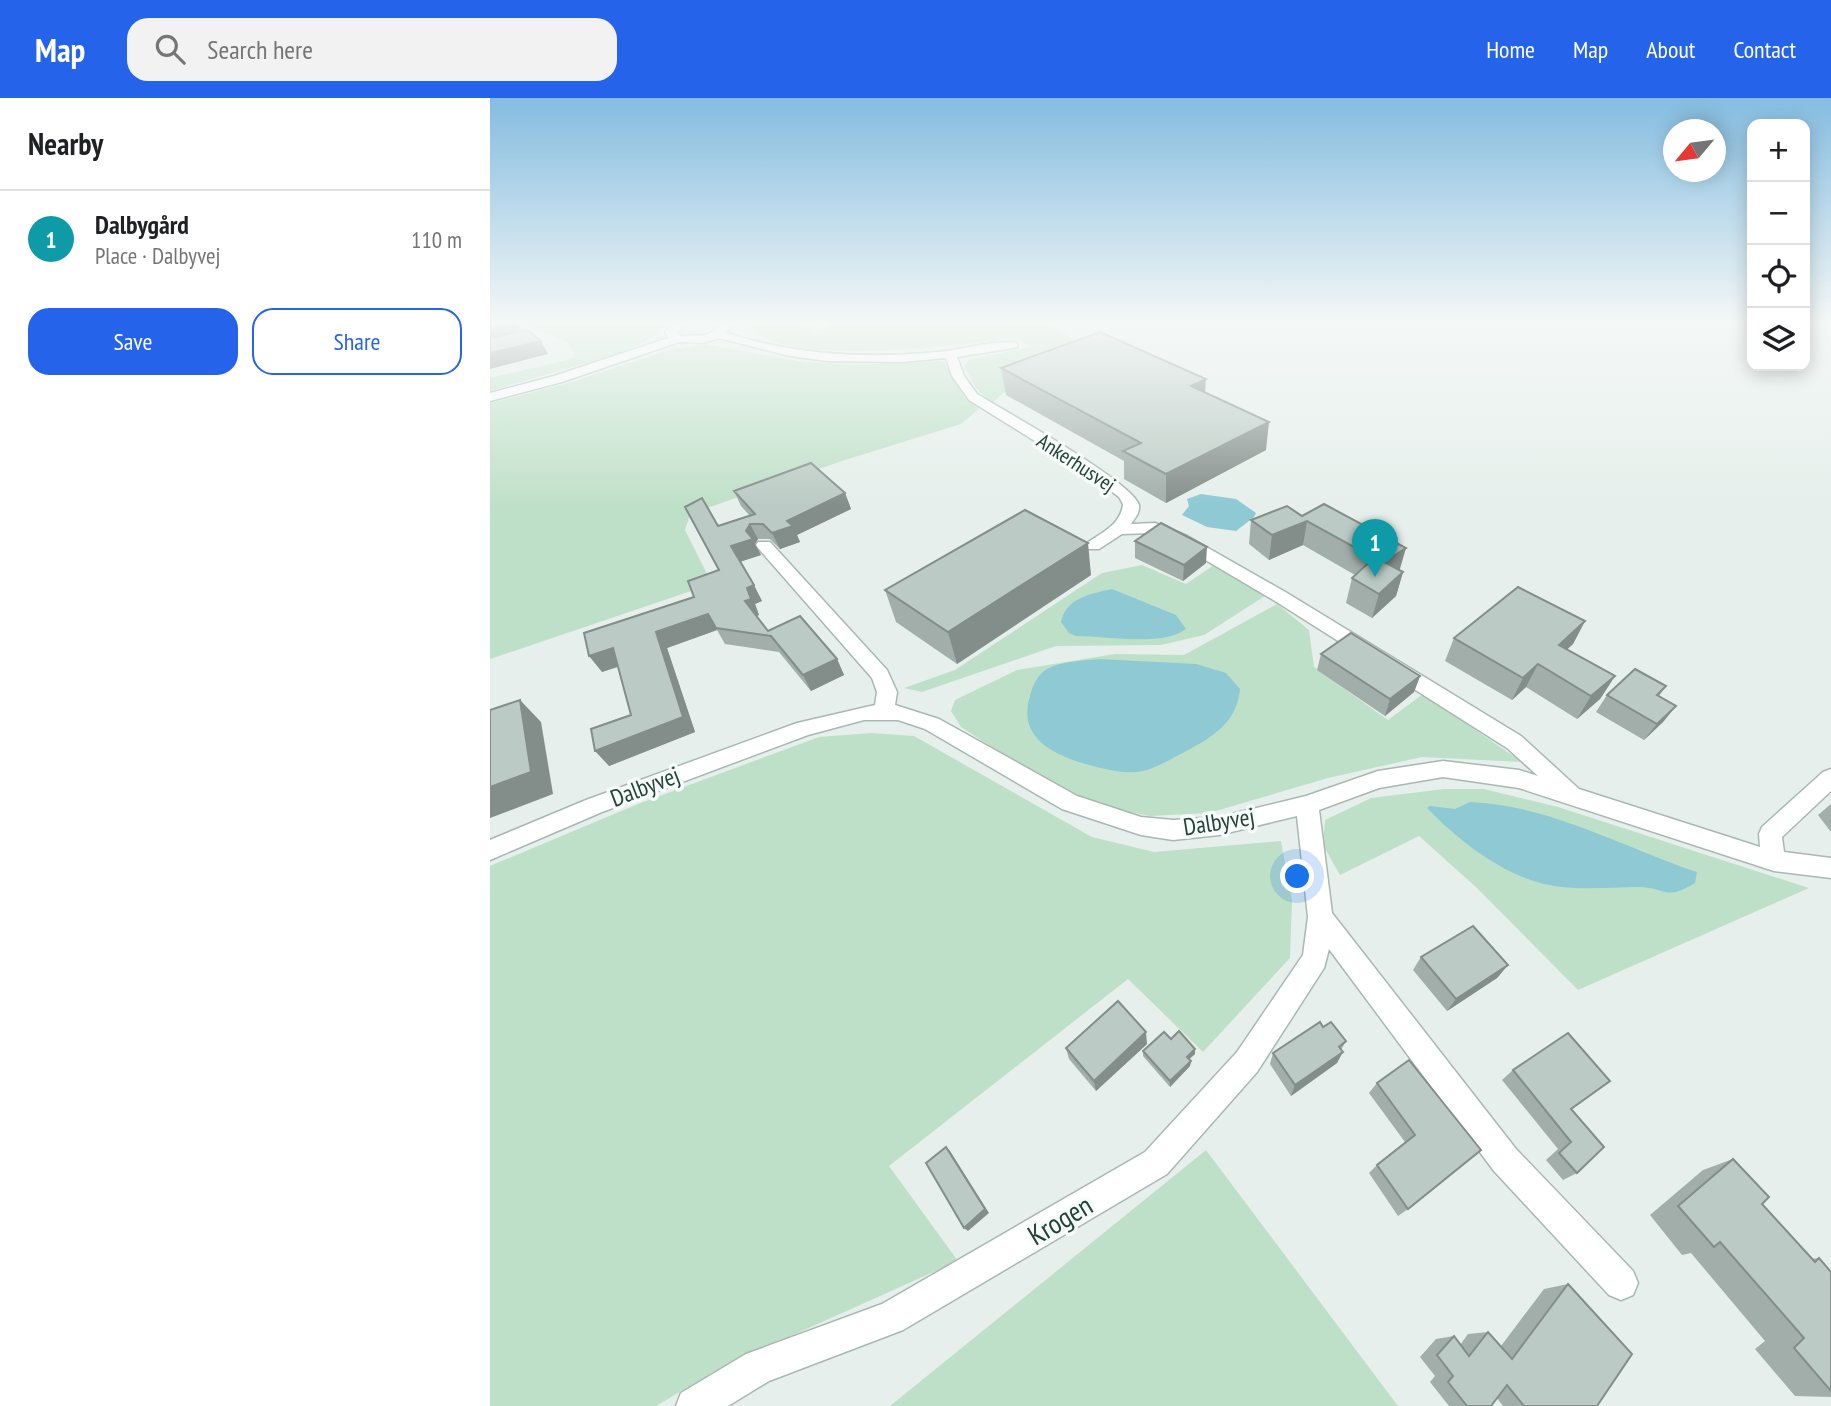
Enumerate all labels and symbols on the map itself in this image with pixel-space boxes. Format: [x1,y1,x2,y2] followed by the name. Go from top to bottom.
[1663,119,1726,182] north arrow
[1032,427,1121,498] street label: Ankerhusvej
[1352,519,1398,577] pin: 1
[606,759,684,814] street label: Dalbyvej
[1181,801,1257,842] street label: Dalbyvej
[1280,859,1314,893] your location
[1021,1186,1099,1253] street label: Krogen

